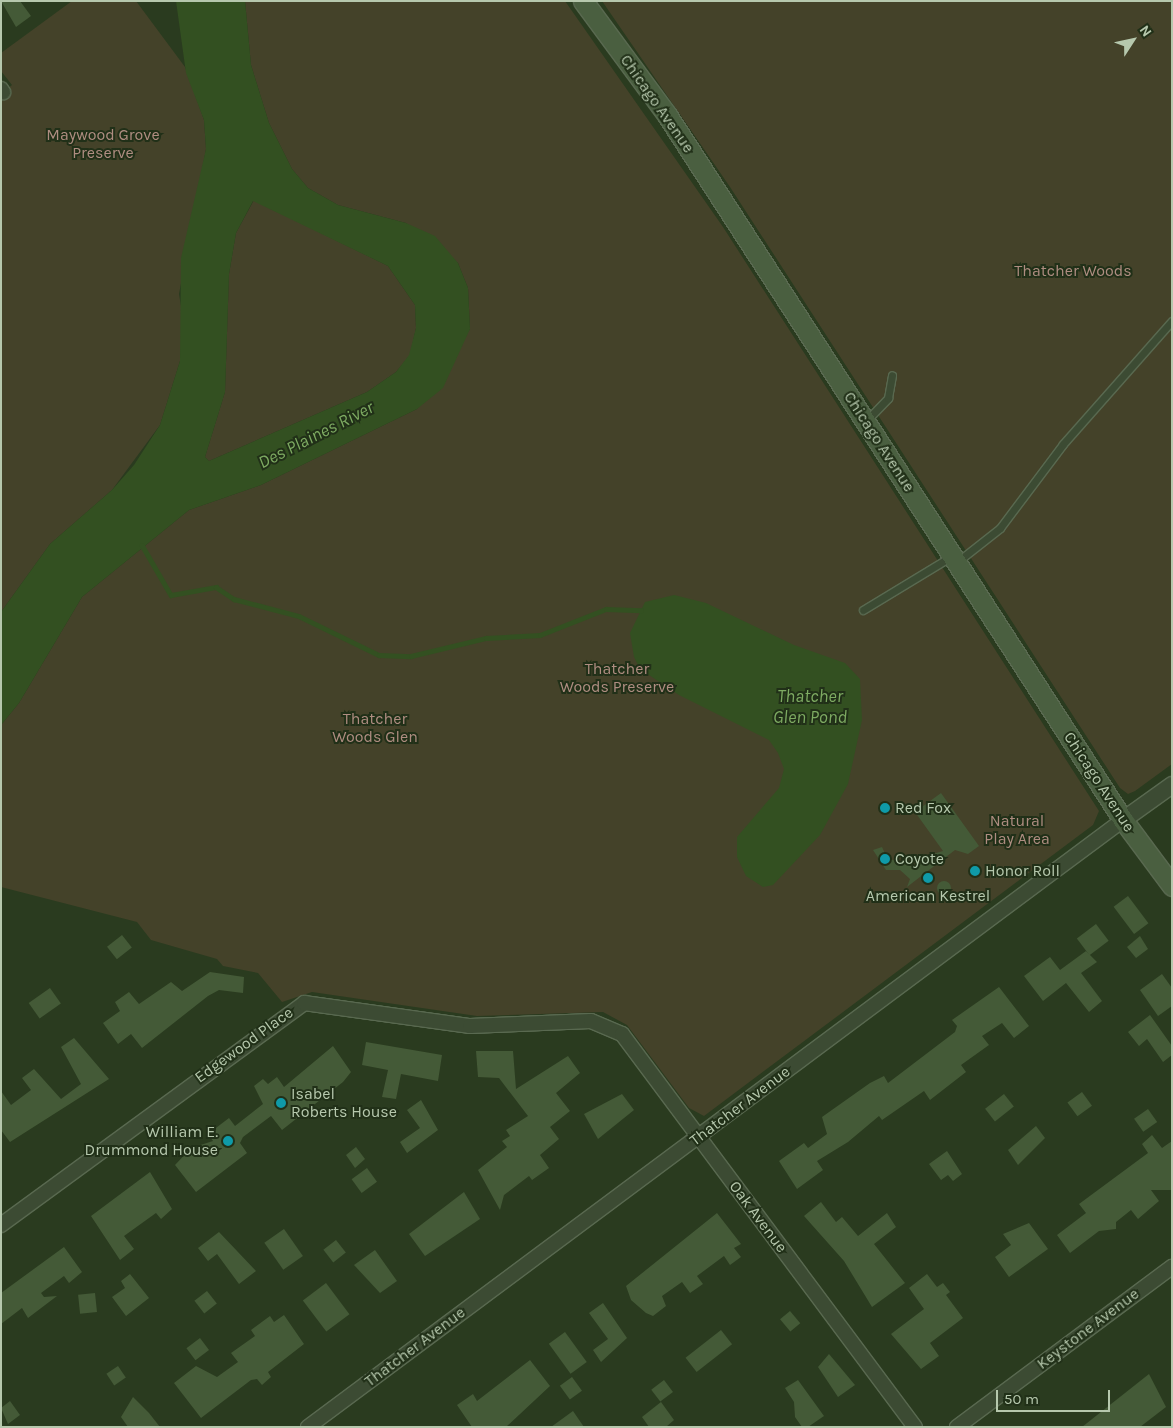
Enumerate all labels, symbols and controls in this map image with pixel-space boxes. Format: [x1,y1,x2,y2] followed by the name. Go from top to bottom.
[1108,15,1158,65] north arrow
[1136,22,1156,40] text: N
[616,51,698,157] street label: Chicago Avenue
[46,125,160,163] park label: Maywood Grove Preserve
[1014,261,1132,281] park label: Thatcher Woods
[839,388,919,496] street label: Chicago Avenue
[255,397,377,473] water label: Des Plaines River
[560,659,674,697] park label: Thatcher Woods Preserve
[773,686,847,729] water label: Thatcher Glen Pond
[332,709,418,747] park label: Thatcher Woods Glen
[1059,728,1139,836] street label: Chicago Avenue
[895,798,951,818] place label: Red Fox
[879,802,891,814] marker: Red Fox
[984,811,1050,849] park label: Natural Play Area
[895,849,944,869] place label: Coyote
[879,853,891,865] marker: Coyote
[985,861,1060,881] place label: Honor Roll
[969,865,981,877] marker: Honor Roll
[922,872,934,884] marker: American Kestrel
[866,886,990,906] place label: American Kestrel
[191,1003,297,1087] street label: Edgewood Place
[686,1062,794,1150] street label: Thatcher Avenue
[291,1084,397,1122] place label: Isabel Roberts House
[275,1097,287,1109] marker: Isabel Roberts House
[85,1122,218,1160] place label: William E. Drummond House
[222,1135,234,1147] marker: William E. Drummond House
[725,1177,791,1257] street label: Oak Avenue
[1033,1284,1143,1374] street label: Keystone Avenue
[361,1303,469,1391] street label: Thatcher Avenue
[998,1380,1112,1412] scale bar
[1004,1390,1039,1408] text: 50 m

